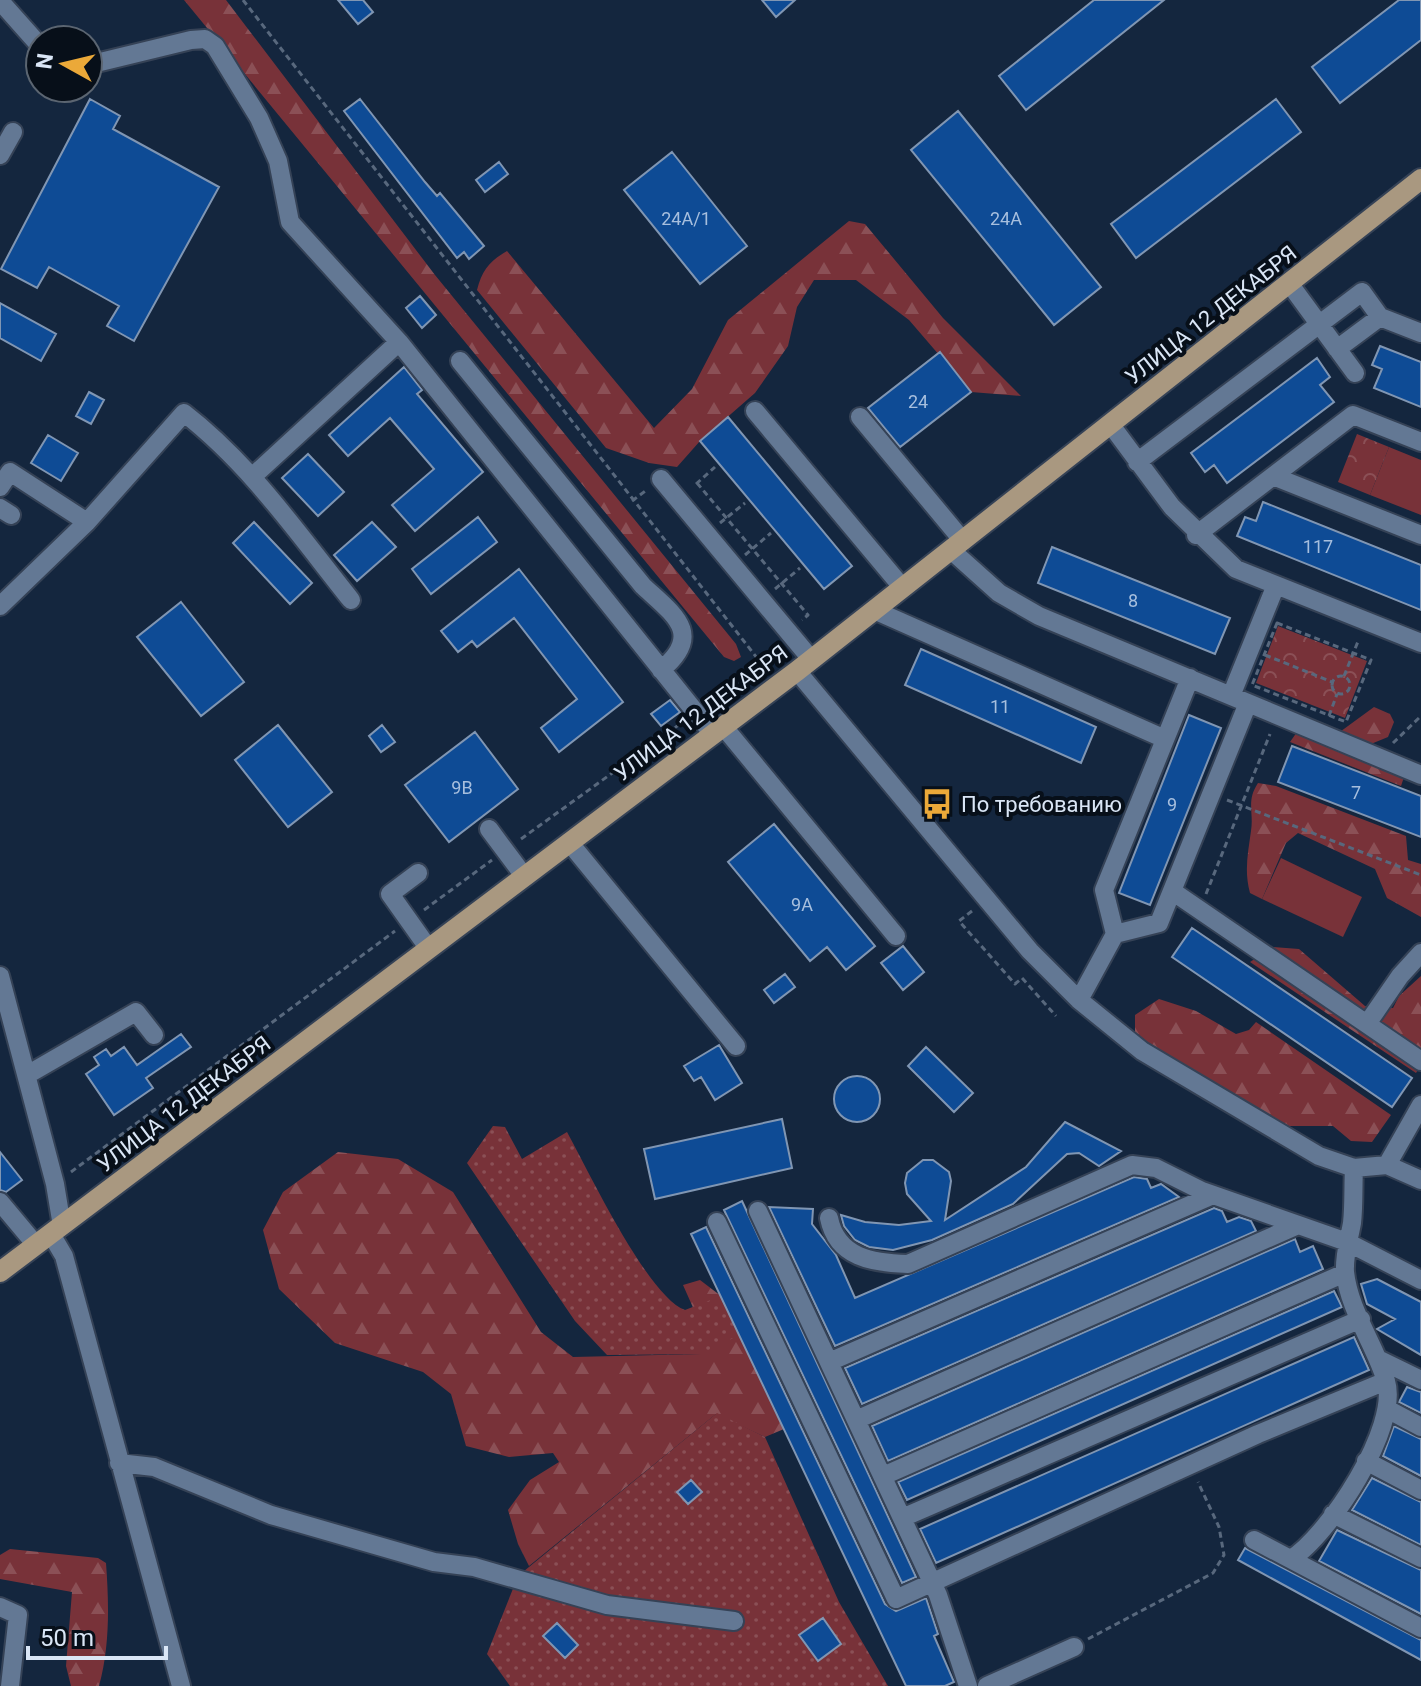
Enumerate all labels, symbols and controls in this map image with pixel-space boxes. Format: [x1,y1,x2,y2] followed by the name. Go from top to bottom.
[24,24,104,104] north arrow
[31,52,58,71] text: N
[661,208,711,229] house number: 24А/1
[990,208,1022,229] house number: 24А
[1121,240,1301,390] street label: УЛИЦА 12 ДЕКАБРЯ
[908,391,928,412] house number: 24
[1303,536,1333,557] house number: 117
[1128,590,1138,611] house number: 8
[610,640,792,786] street label: УЛИЦА 12 ДЕКАБРЯ
[990,696,1010,717] house number: 11
[451,777,473,798] house number: 9В
[1351,782,1361,803] house number: 7
[920,787,954,821] bus stop icon: По требованию
[961,792,1122,817] place label: По требованию
[1167,794,1177,815] house number: 9
[791,894,813,915] house number: 9А
[93,1031,275,1177] street label: УЛИЦА 12 ДЕКАБРЯ
[28,1610,166,1660] scale bar
[40,1624,94,1652] text: 50 m

